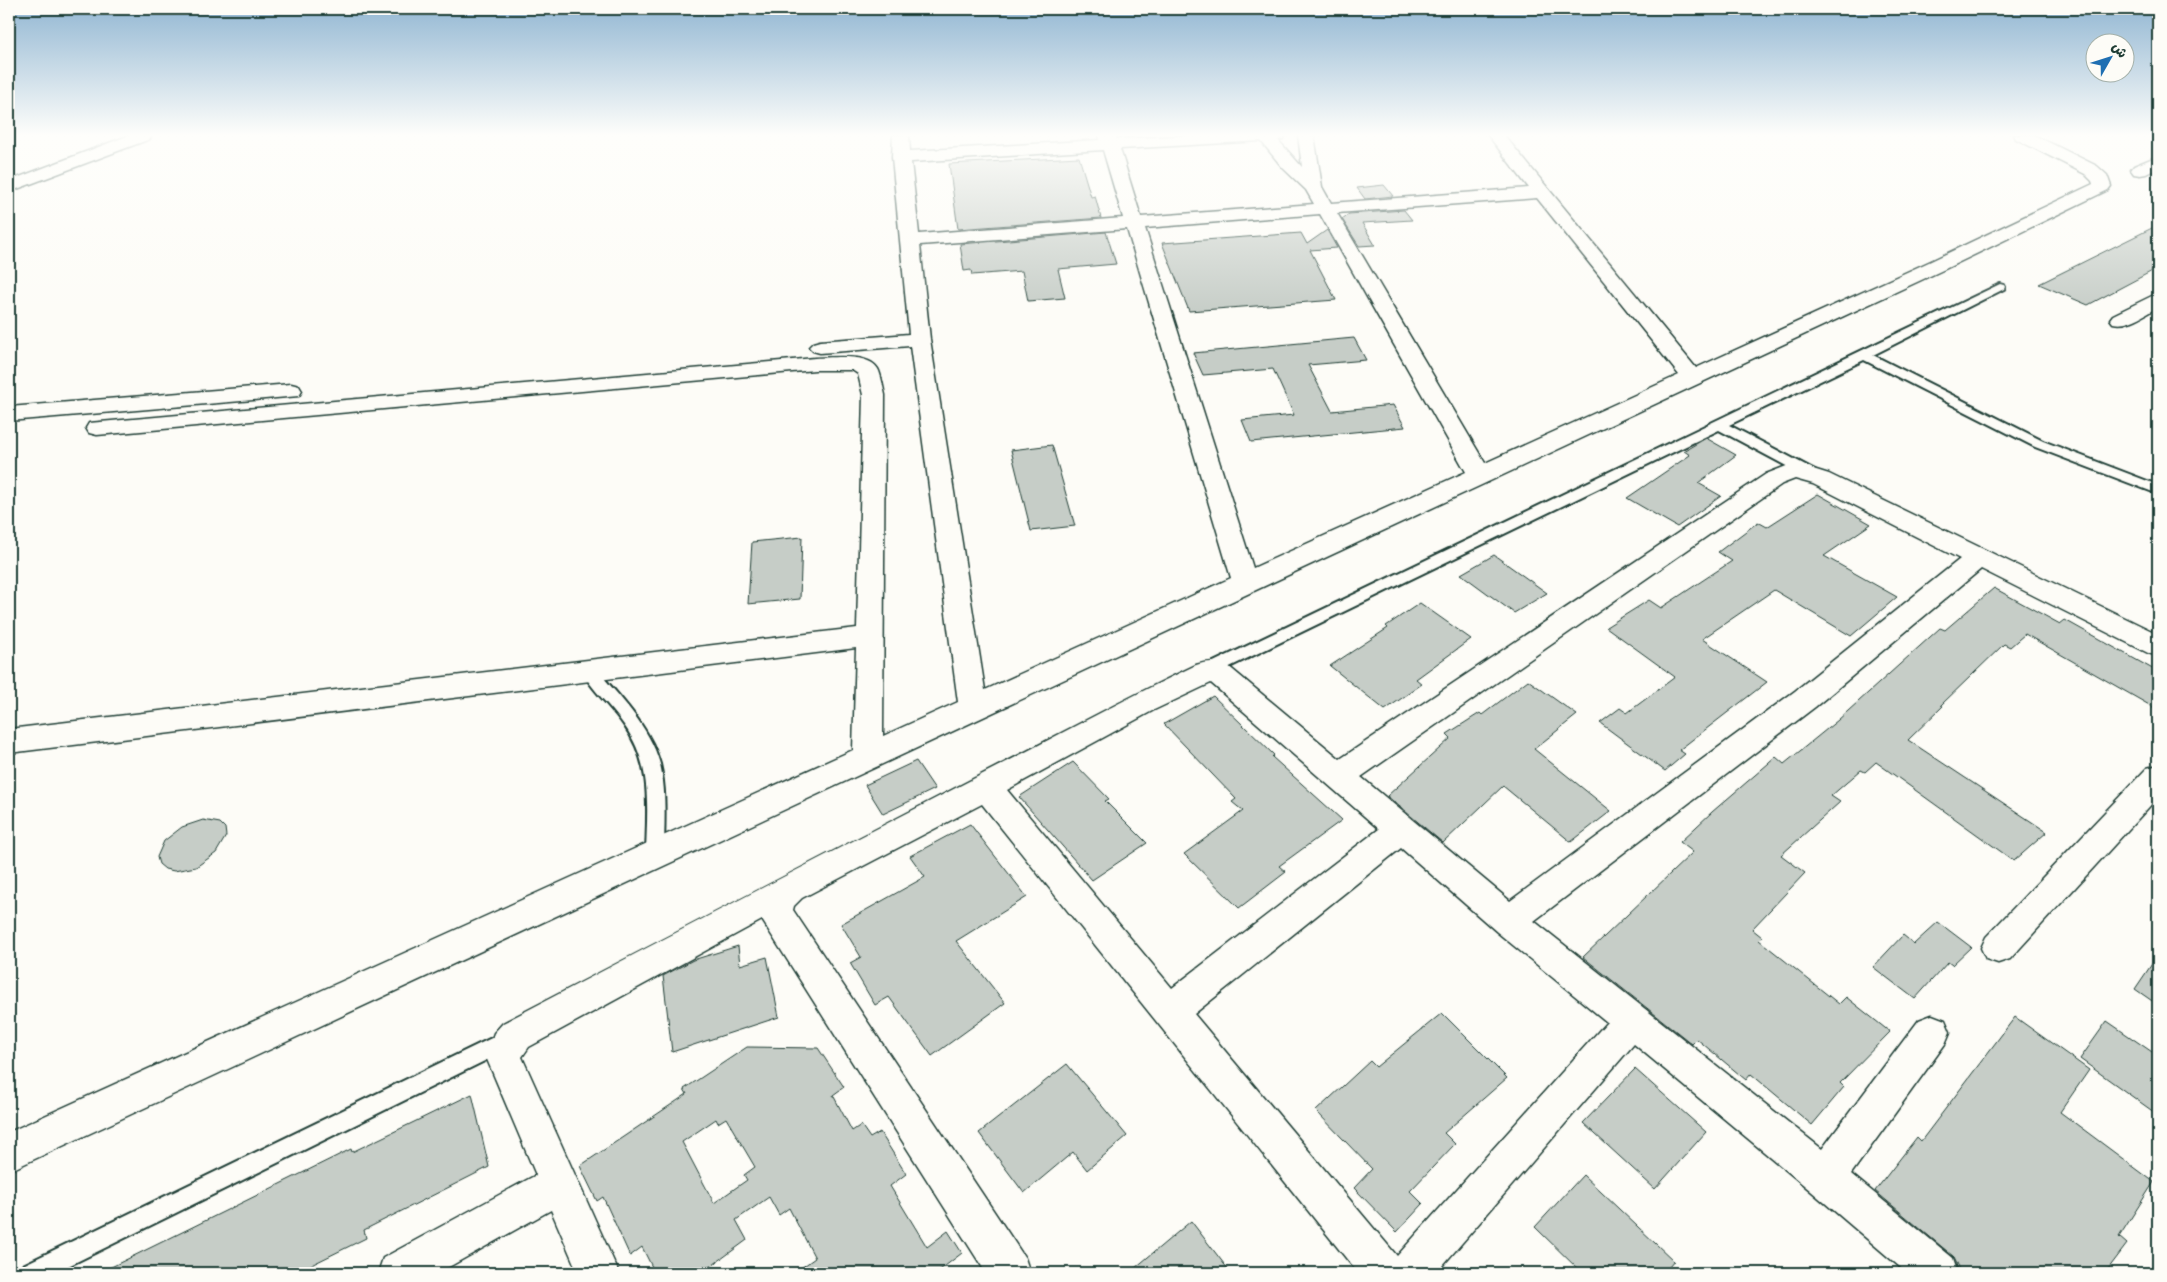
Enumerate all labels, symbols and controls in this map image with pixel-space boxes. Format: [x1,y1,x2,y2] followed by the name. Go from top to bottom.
[2084,32,2134,82] north arrow
[2106,38,2133,63] text: ش

